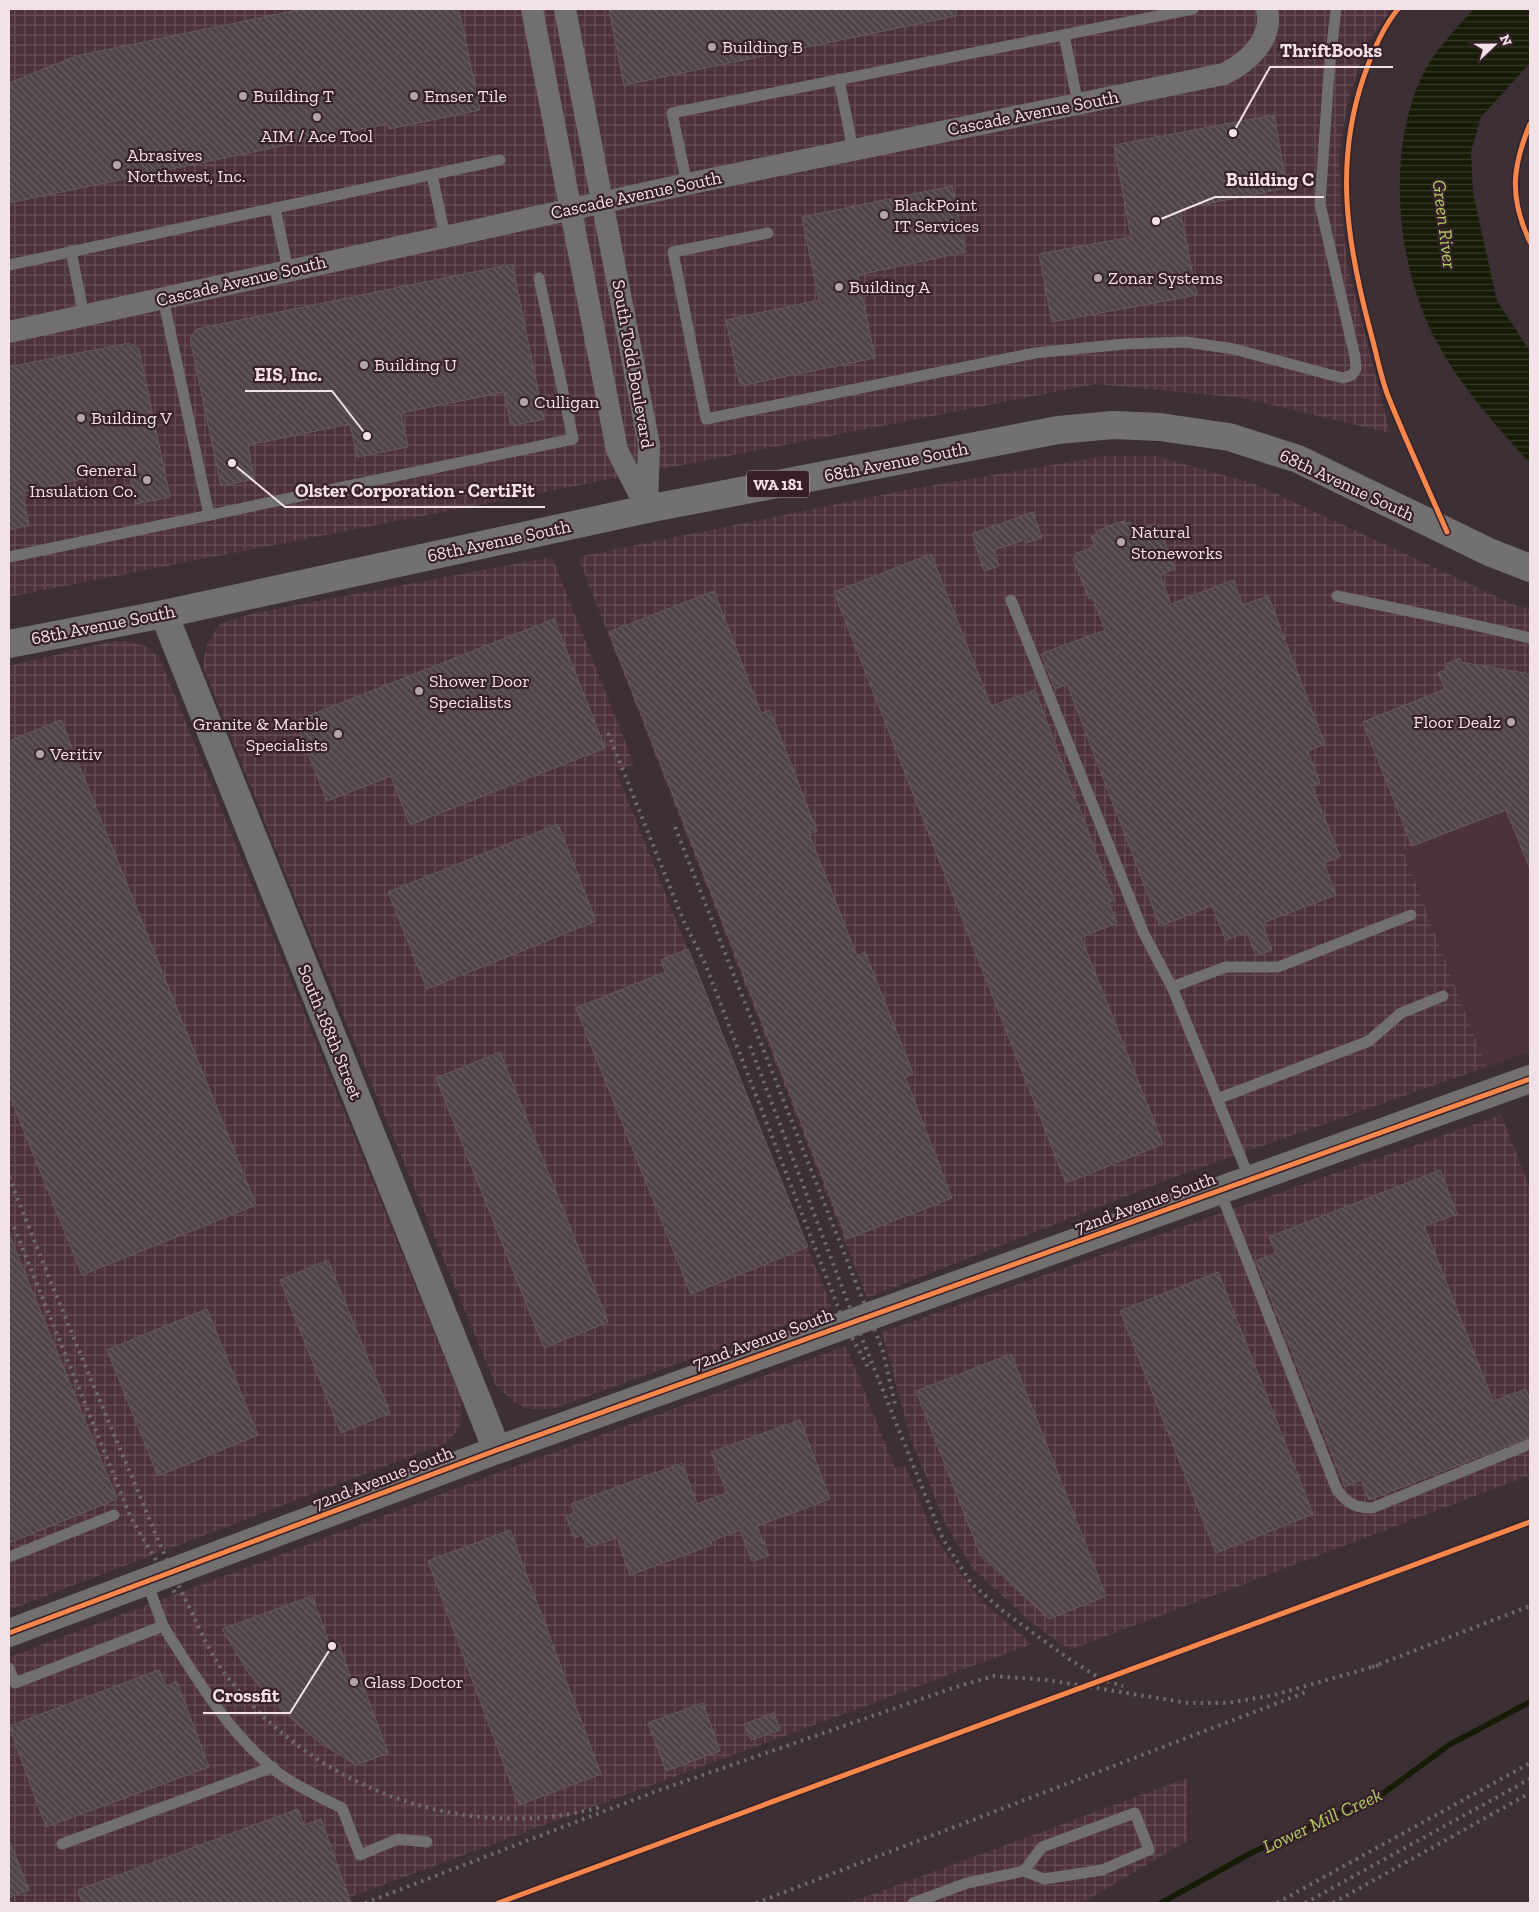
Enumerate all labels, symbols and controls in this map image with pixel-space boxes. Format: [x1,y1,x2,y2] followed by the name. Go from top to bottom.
[1469,20,1519,70] north arrow
[1496,32,1516,49] text: N
[1270,33,1393,67] callout: ThriftBooks
[722,36,803,58] place label: Building B
[1280,39,1383,62] text: ThriftBooks
[706,41,718,53] marker: Building B
[253,85,334,107] place label: Building T
[424,85,507,107] place label: Emser Tile
[946,86,1120,140] street label: Cascade Avenue South
[237,90,249,102] marker: Building T
[408,90,420,102] marker: Emser Tile
[311,111,323,123] marker: AIM / Ace Tool
[261,125,373,147] place label: AIM / Ace Tool
[127,144,246,187] place label: Abrasives Northwest, Inc.
[111,159,123,171] marker: Abrasives Northwest, Inc.
[1215,163,1324,197] callout: Building C
[549,166,723,224] street label: Cascade Avenue South
[1226,168,1314,191] text: Building C
[1428,178,1461,270] water label: Green River
[894,194,979,237] place label: BlackPoint IT Services
[878,209,890,221] marker: BlackPoint IT Services
[154,251,328,311] street label: Cascade Avenue South
[1108,267,1223,289] place label: Zonar Systems
[1092,272,1104,284] marker: Zonar Systems
[849,276,930,298] place label: Building A
[607,278,659,450] street label: South Todd Boulevard
[833,281,845,293] marker: Building A
[374,354,457,376] place label: Building U
[245,357,332,391] callout: EIS, Inc.
[358,359,370,371] marker: Building U
[254,363,322,386] text: EIS, Inc.
[534,391,600,413] place label: Culligan
[518,396,530,408] marker: Culligan
[91,407,172,429] place label: Building V
[75,412,87,424] marker: Building V
[822,437,970,487] street label: 68th Avenue South
[1276,444,1418,526] street label: 68th Avenue South
[30,459,137,502] place label: General Insulation Co.
[747,470,809,498] road number: WA 181
[285,473,545,507] callout: Olster Corporation - CertiFit
[141,474,153,486] marker: General Insulation Co.
[295,479,535,502] text: Olster Corporation - CertiFit
[425,515,573,567] street label: 68th Avenue South
[1131,521,1223,564] place label: Natural Stoneworks
[1115,536,1127,548] marker: Natural Stoneworks
[29,600,177,650] street label: 68th Avenue South
[429,670,530,713] place label: Shower Door Specialists
[413,685,425,697] marker: Shower Door Specialists
[1413,711,1501,733] place label: Floor Dealz
[193,713,328,756] place label: Granite & Marble Specialists
[1505,716,1517,728] marker: Floor Dealz
[332,728,344,740] marker: Granite & Marble Specialists
[49,743,102,765] place label: Veritiv
[34,748,46,760] marker: Veritiv
[293,961,367,1103] street label: South 188th Street
[1072,1167,1218,1239] street label: 72nd Avenue South
[690,1303,836,1375] street label: 72nd Avenue South
[310,1441,456,1515] street label: 72nd Avenue South
[364,1671,464,1693] place label: Glass Doctor
[348,1676,360,1688] marker: Glass Doctor
[203,1679,290,1713] callout: Crossfit
[213,1684,280,1707] text: Crossfit
[1259,1783,1385,1858] water label: Lower Mill Creek

